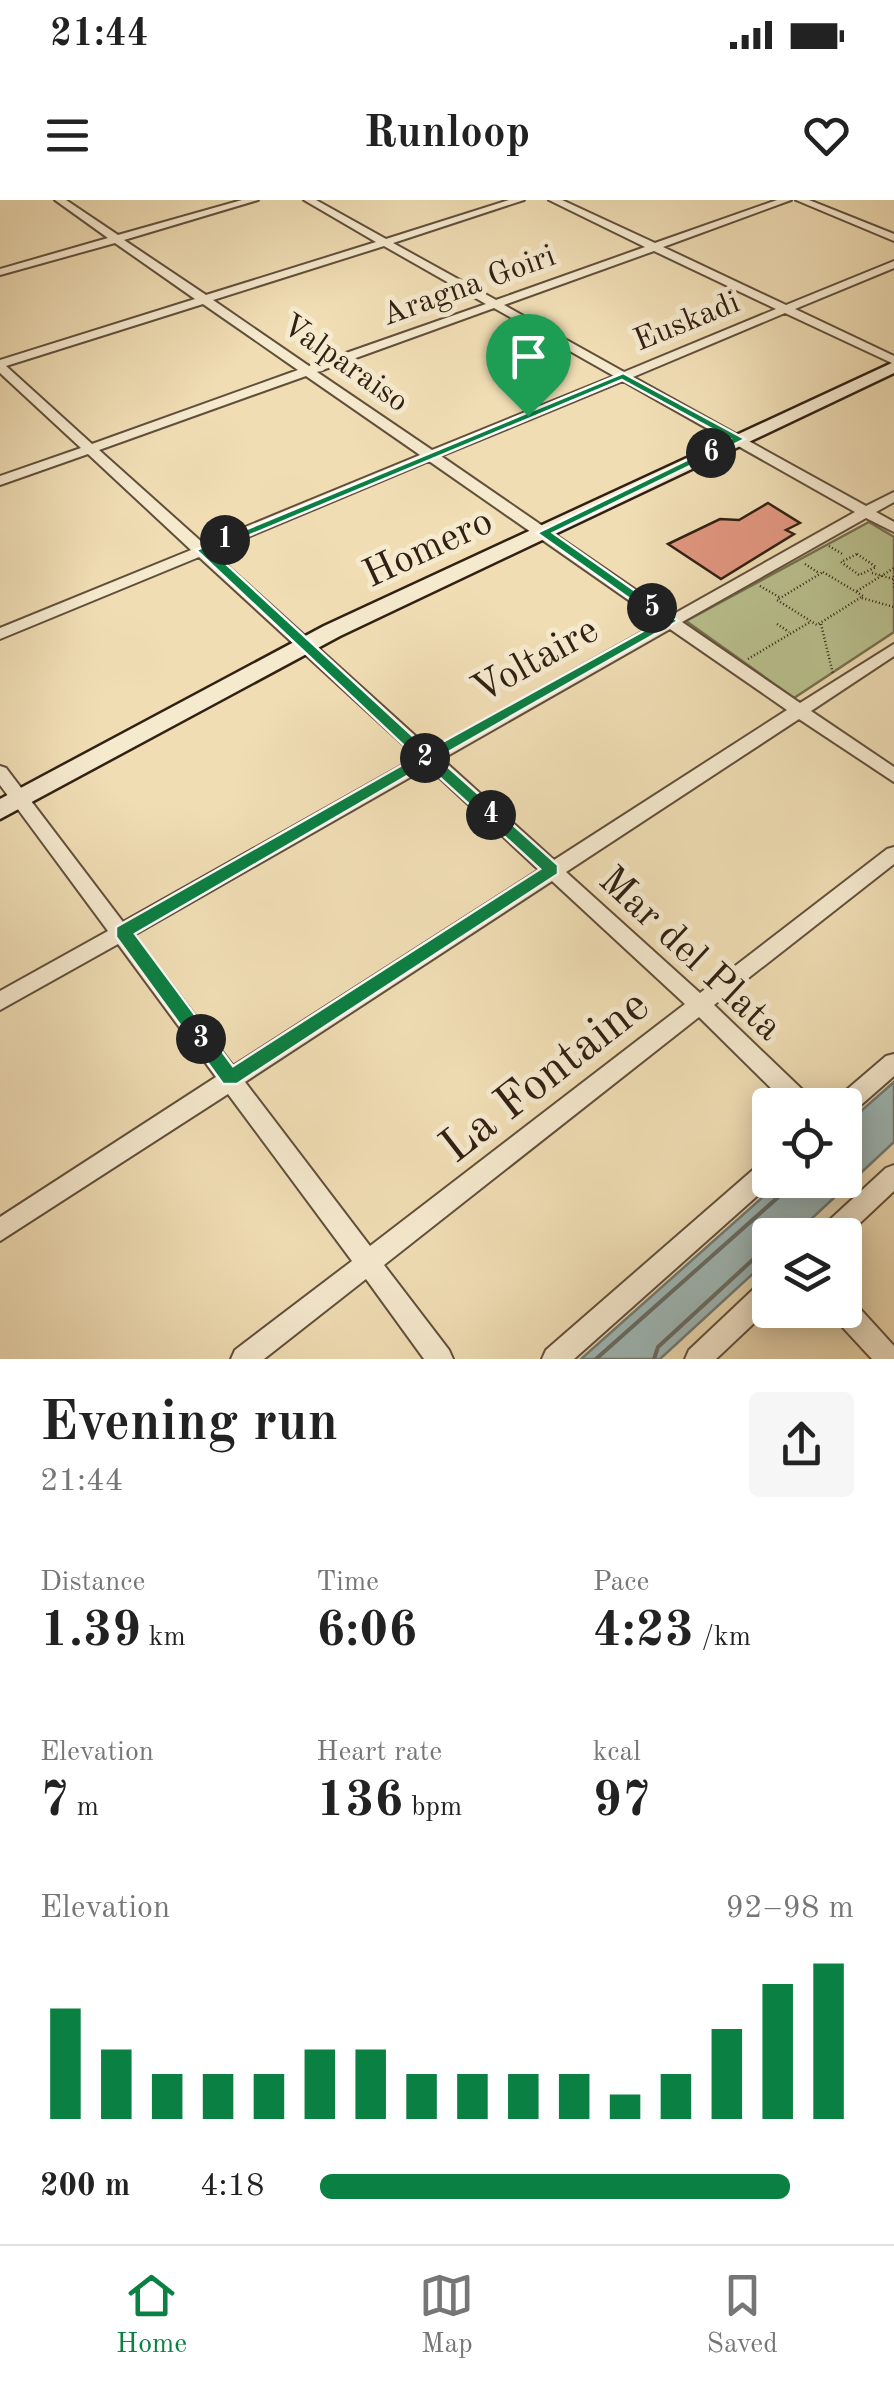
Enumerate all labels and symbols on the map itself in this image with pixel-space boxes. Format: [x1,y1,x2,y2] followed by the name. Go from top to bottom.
[378,241,560,333] street label: Aragna Goiri
[630,287,745,358] street label: Euskadi
[275,309,413,420] street label: Valparaiso
[486,314,571,417] pin
[686,428,736,478] pin: 6
[358,502,500,597] street label: Homero
[200,515,250,565] pin: 1
[627,583,677,633] pin: 5
[466,611,606,712] street label: Voltaire
[400,733,450,783] pin: 2
[466,790,516,840] pin: 4
[590,861,789,1049] street label: Mar del Plata
[432,981,659,1173] street label: La Fontaine
[176,1014,226,1064] pin: 3

